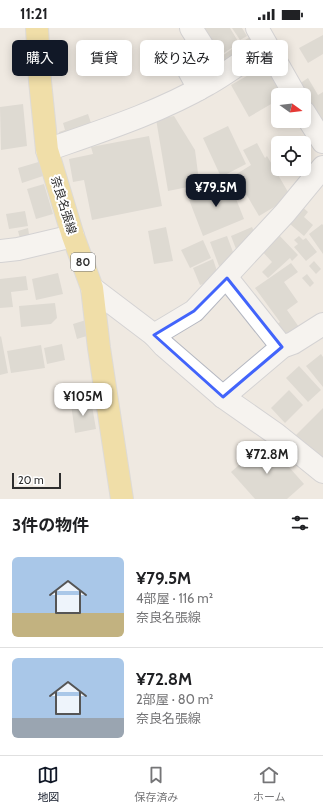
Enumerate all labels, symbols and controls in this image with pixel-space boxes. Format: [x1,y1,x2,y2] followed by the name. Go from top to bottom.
[20,5,48,23] text: 11:21
[12,40,68,76] chip: 購入
[76,40,132,76] chip: 賃貸
[140,40,224,76] chip: 絞り込み
[232,40,288,76] chip: 新着
[271,88,311,128] north arrow
[271,88,311,176] map controls
[271,136,311,176] button: locate
[48,174,80,236] street label: 奈良名張線
[183,174,249,208] pin: ¥79.5M
[195,179,237,195] text: ¥79.5M
[71,253,95,271] road number: 80
[55,383,111,417] pin: ¥105M
[63,388,103,404] text: ¥105M
[234,441,300,475] pin: ¥72.8M
[246,446,288,462] text: ¥72.8M
[12,471,61,490] scale bar
[18,473,44,487] text: 20 m
[289,512,311,534] icon: filters
[12,515,89,535] text: 3件の物件
[136,568,191,588] text: ¥79.5M
[44,573,92,621] icon: home
[136,590,213,606] text: 4部屋 · 116 m²
[136,609,201,625] text: 奈良名張線
[136,669,192,689] text: ¥72.8M
[44,674,92,722] icon: home
[136,691,213,707] text: 2部屋 · 80 m²
[136,710,201,726] text: 奈良名張線
[37,764,59,804] tab: 地図
[134,764,178,804] tab: 保存済み
[253,764,286,804] tab: ホーム

